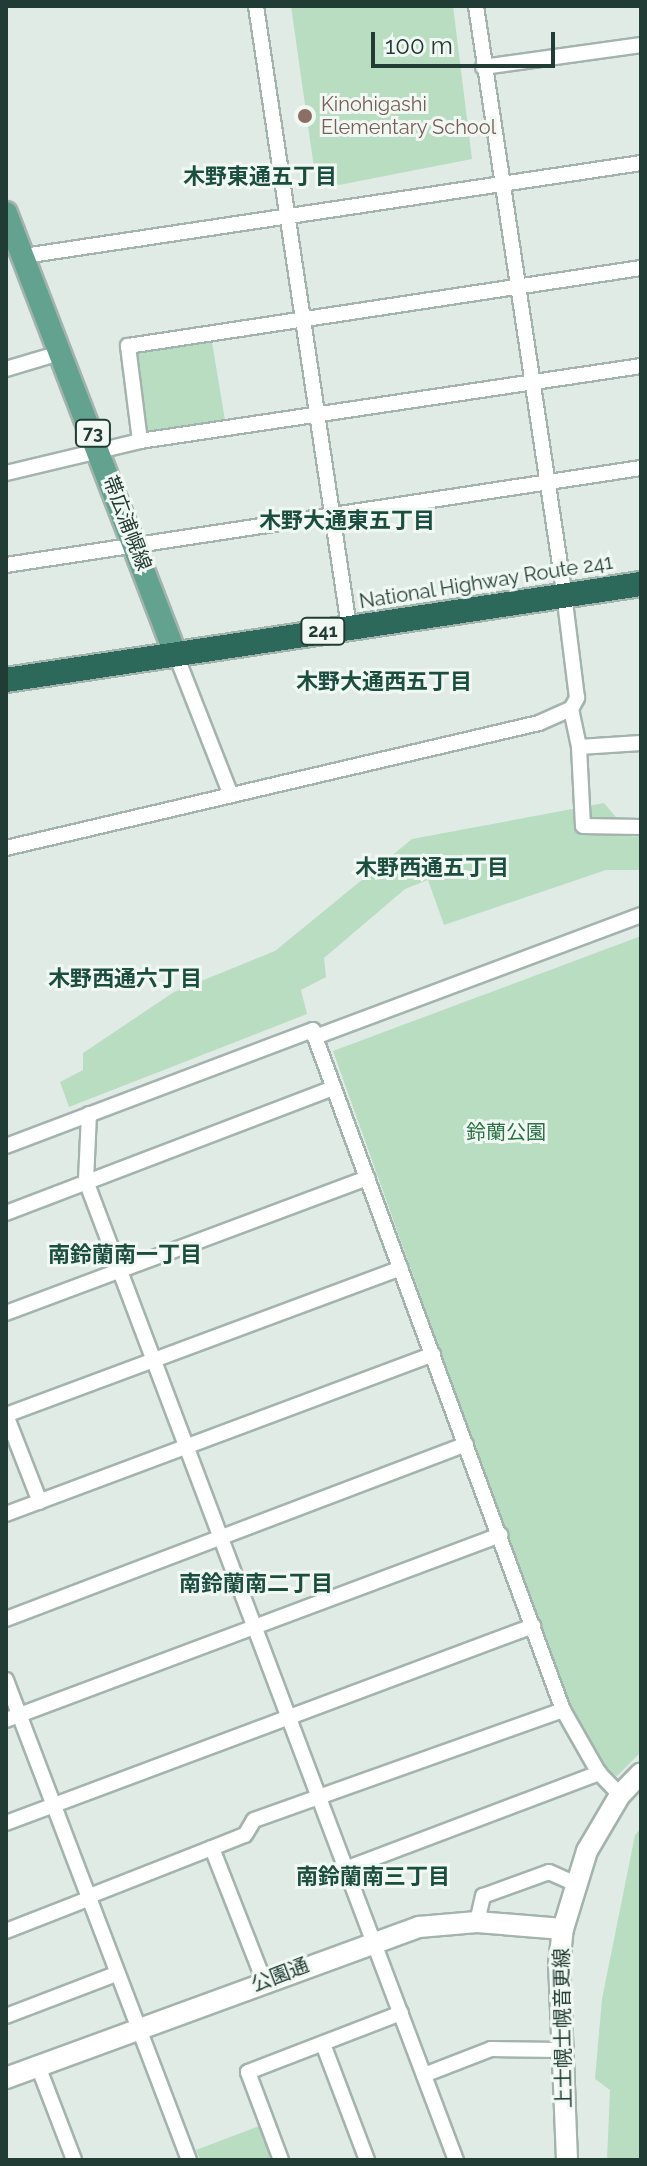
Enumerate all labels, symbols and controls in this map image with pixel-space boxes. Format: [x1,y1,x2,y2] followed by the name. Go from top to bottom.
[375,16,559,66] scale bar
[385,31,453,60] text: 100 m
[321,92,497,139] place label: Kinohigashi Elementary School
[296,107,314,125] marker: Kinohigashi Elementary School
[183,164,337,190] district label: 木野東通五丁目
[73,419,113,447] road number: 73
[98,472,156,574] street label: 帯広浦幌線
[259,508,435,534] district label: 木野大通東五丁目
[357,550,615,614] street label: National Highway Route 241
[299,617,347,645] road number: 241
[296,669,472,695] district label: 木野大通西五丁目
[355,855,509,881] district label: 木野西通五丁目
[48,966,202,992] district label: 木野西通六丁目
[466,1120,546,1144] park label: 鈴蘭公園
[48,1242,202,1268] district label: 南鈴蘭南一丁目
[179,1571,333,1597] district label: 南鈴蘭南二丁目
[296,1864,450,1890] district label: 南鈴蘭南三丁目
[550,1948,576,2108] street label: 上士幌士幌音更線
[248,1953,312,1997] street label: 公園通

